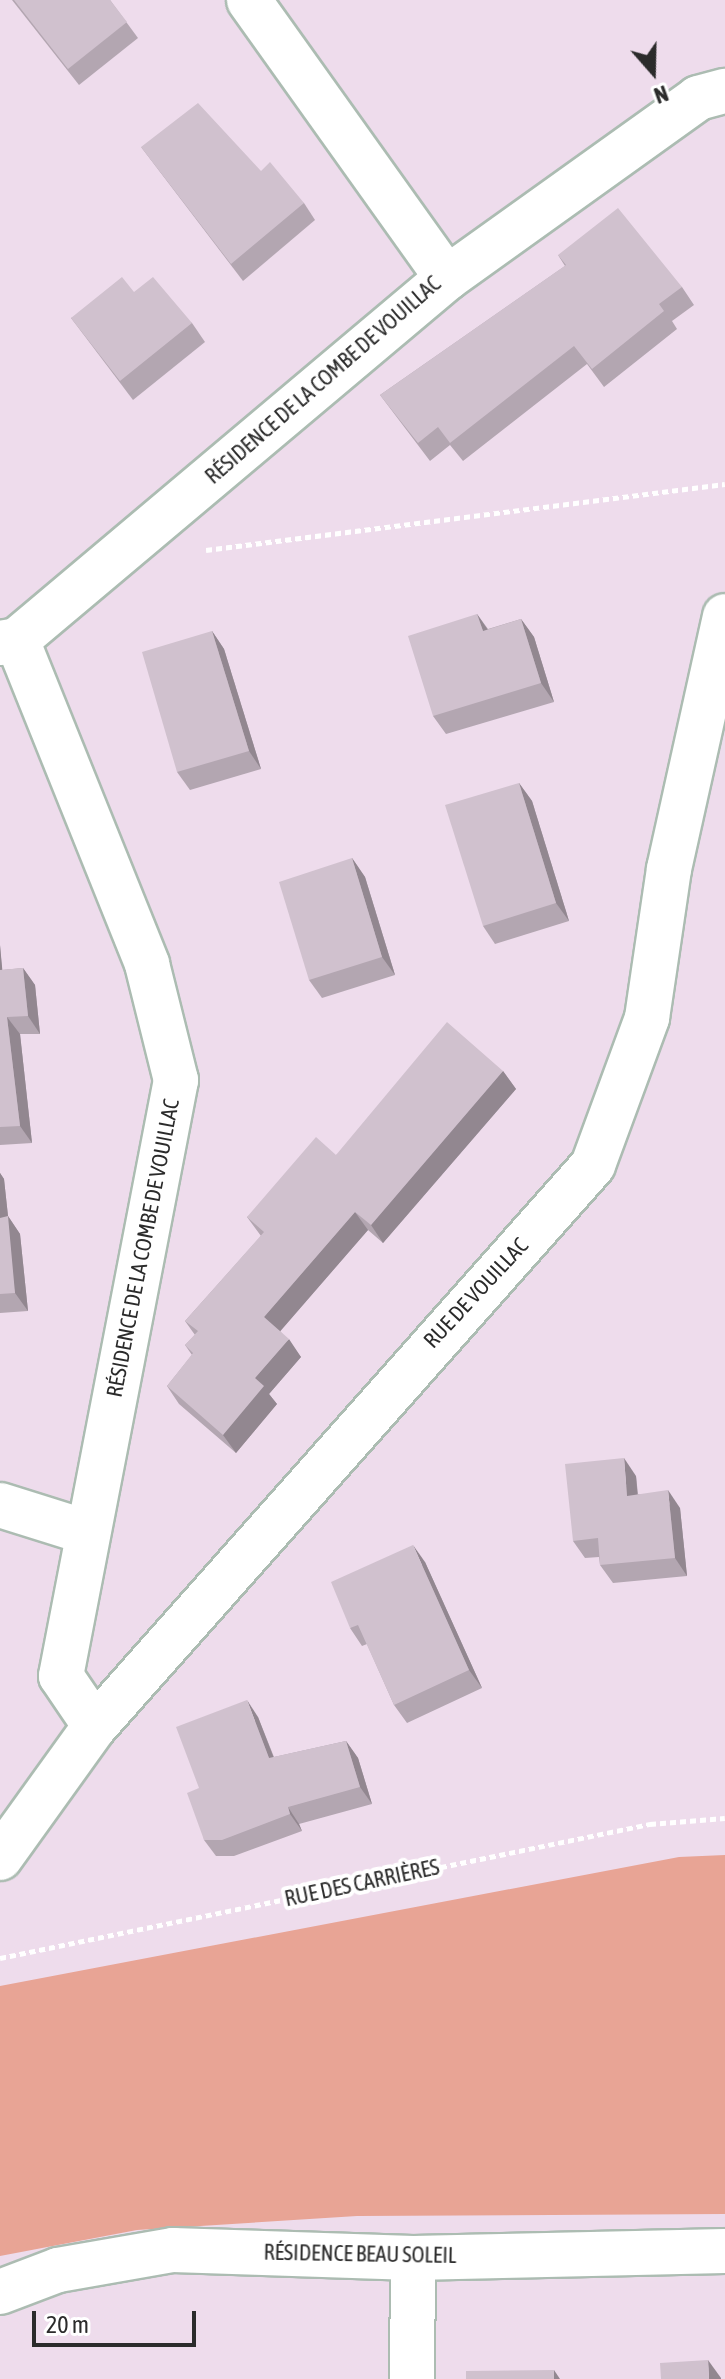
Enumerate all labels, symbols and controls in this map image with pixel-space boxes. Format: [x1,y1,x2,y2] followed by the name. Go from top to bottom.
[613,32,693,112] north arrow
[651,80,672,109] text: N
[200,270,446,490] street label: RÉSIDENCE DE LA COMBE DE VOUILLAC
[101,1097,185,1399] street label: RÉSIDENCE DE LA COMBE DE VOUILLAC
[418,1233,534,1353] street label: RUE DE VOUILLAC
[282,1854,442,1912] street label: RUE DES CARRIÈRES
[263,2239,457,2269] street label: RÉSIDENCE BEAU SOLEIL
[36,2295,200,2345] scale bar
[46,2311,89,2338] text: 20 m

